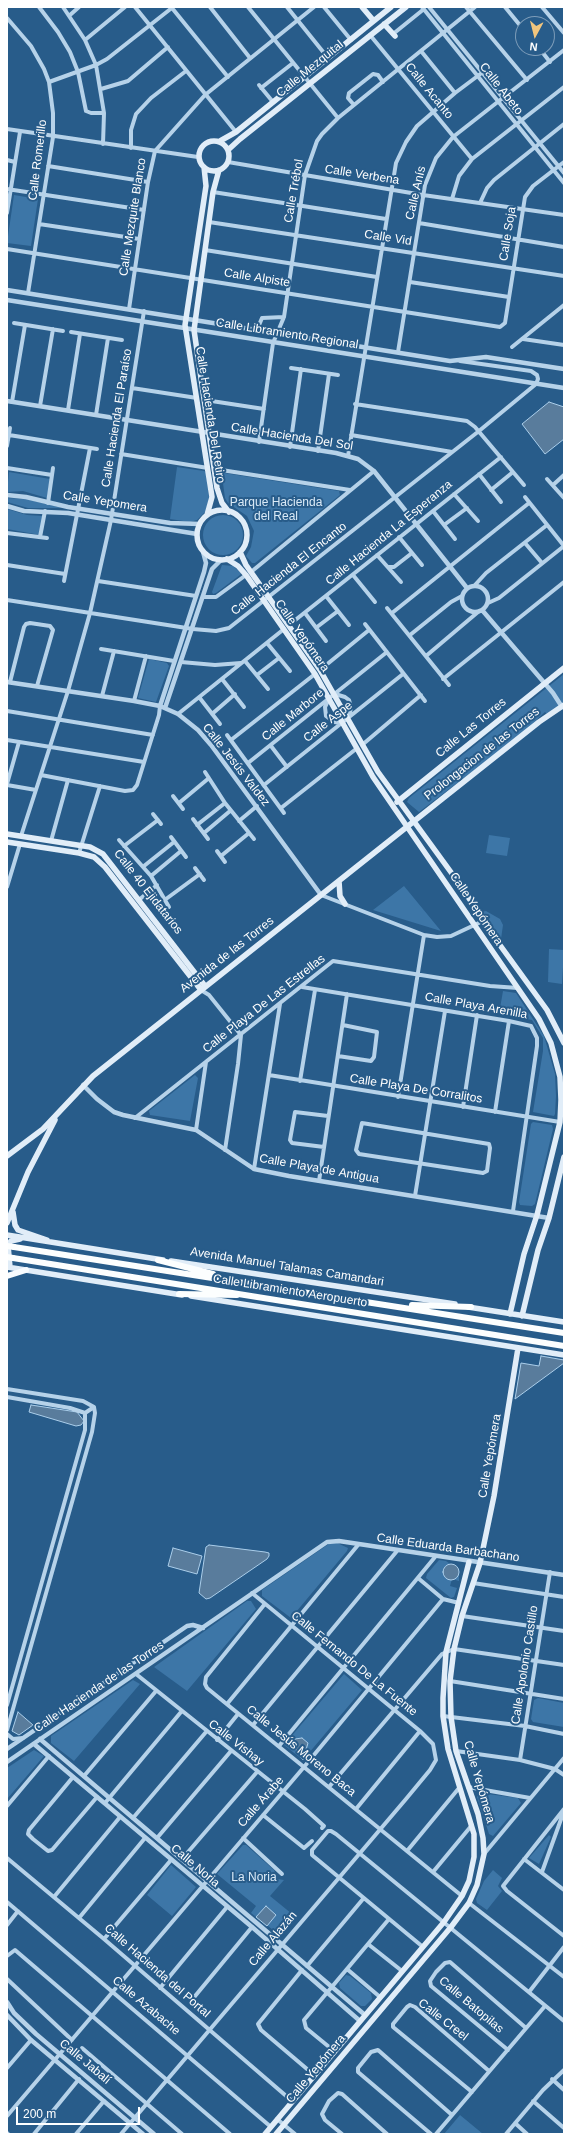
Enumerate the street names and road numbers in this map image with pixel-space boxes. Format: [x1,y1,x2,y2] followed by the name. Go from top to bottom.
[274,38,346,100] street label: Calle Mezquital
[402,60,456,122] street label: Calle Acanto
[476,60,526,118] street label: Calle Abeto
[26,119,50,201] street label: Calle Romerillo
[117,157,149,277] street label: Calle Mezquite Blanco
[281,158,307,224] street label: Calle Trébol
[324,162,400,188] street label: Calle Verbena
[403,165,429,221] street label: Calle Anís
[497,206,519,262] street label: Calle Soja
[363,227,413,249] street label: Calle Vid
[223,266,291,290] street label: Calle Alpiste
[215,316,359,352] street label: Calle Libramiento Regional
[192,346,228,484] street label: Calle Hacienda Del Retiro
[99,348,135,488] street label: Calle Hacienda El Paraíso
[230,420,354,454] street label: Calle Hacienda Del Sol
[323,477,455,589] street label: Calle Hacienda La Esperanza
[62,488,148,516] street label: Calle Yepomera
[228,519,350,619] street label: Calle Hacienda El Encanto
[272,597,332,675] street label: Calle Yepómera
[259,686,327,744] street label: Calle Marbore
[433,695,509,761] street label: Calle Las Torres
[301,698,355,746] street label: Calle Aspe
[422,705,542,803] street label: Prolongacion de las Torres
[199,721,273,809] street label: Calle Jesús Valdez
[111,847,185,937] street label: Calle 40 Ejidatarios
[446,870,506,948] street label: Calle Yepómera
[177,914,277,996] street label: Avenida de las Torres
[200,952,328,1056] street label: Calle Playa De Las Estrellas
[424,990,528,1022] street label: Calle Playa Arenilla
[349,1071,483,1107] street label: Calle Playa De Corralitos
[258,1151,380,1187] street label: Calle Playa de Antigua
[189,1245,385,1289] street label: Avenida Manuel Talamas Camandari
[212,1272,368,1310] street label: Calle Libramiento Aeropuerto
[476,1413,504,1499] street label: Calle Yepómera
[376,1531,520,1565] street label: Calle Eduarda Barbachano
[508,1605,542,1725] street label: Calle Apolonio Castillo
[288,1609,420,1719] street label: Calle Fernando De La Fuente
[31,1638,167,1736] street label: Calle Hacienda de las Torres
[243,1702,359,1800] street label: Calle Jesús Moreno Baca
[205,1717,267,1769] street label: Calle Vishay
[460,1739,498,1825] street label: Calle Yepómera
[235,1774,287,1830] street label: Calle Árabe
[168,1841,222,1891] street label: Calle Noria
[246,1909,300,1969] street label: Calle Alazán
[101,1921,213,2021] street label: Calle Hacienda del Portal
[109,1973,183,2039] street label: Calle Azabache
[436,1974,506,2036] street label: Calle Batopilas
[415,1996,471,2044] street label: Calle Creel
[283,2032,349,2106] street label: Calle Yepómera
[56,2036,114,2088] street label: Calle Jabalí

